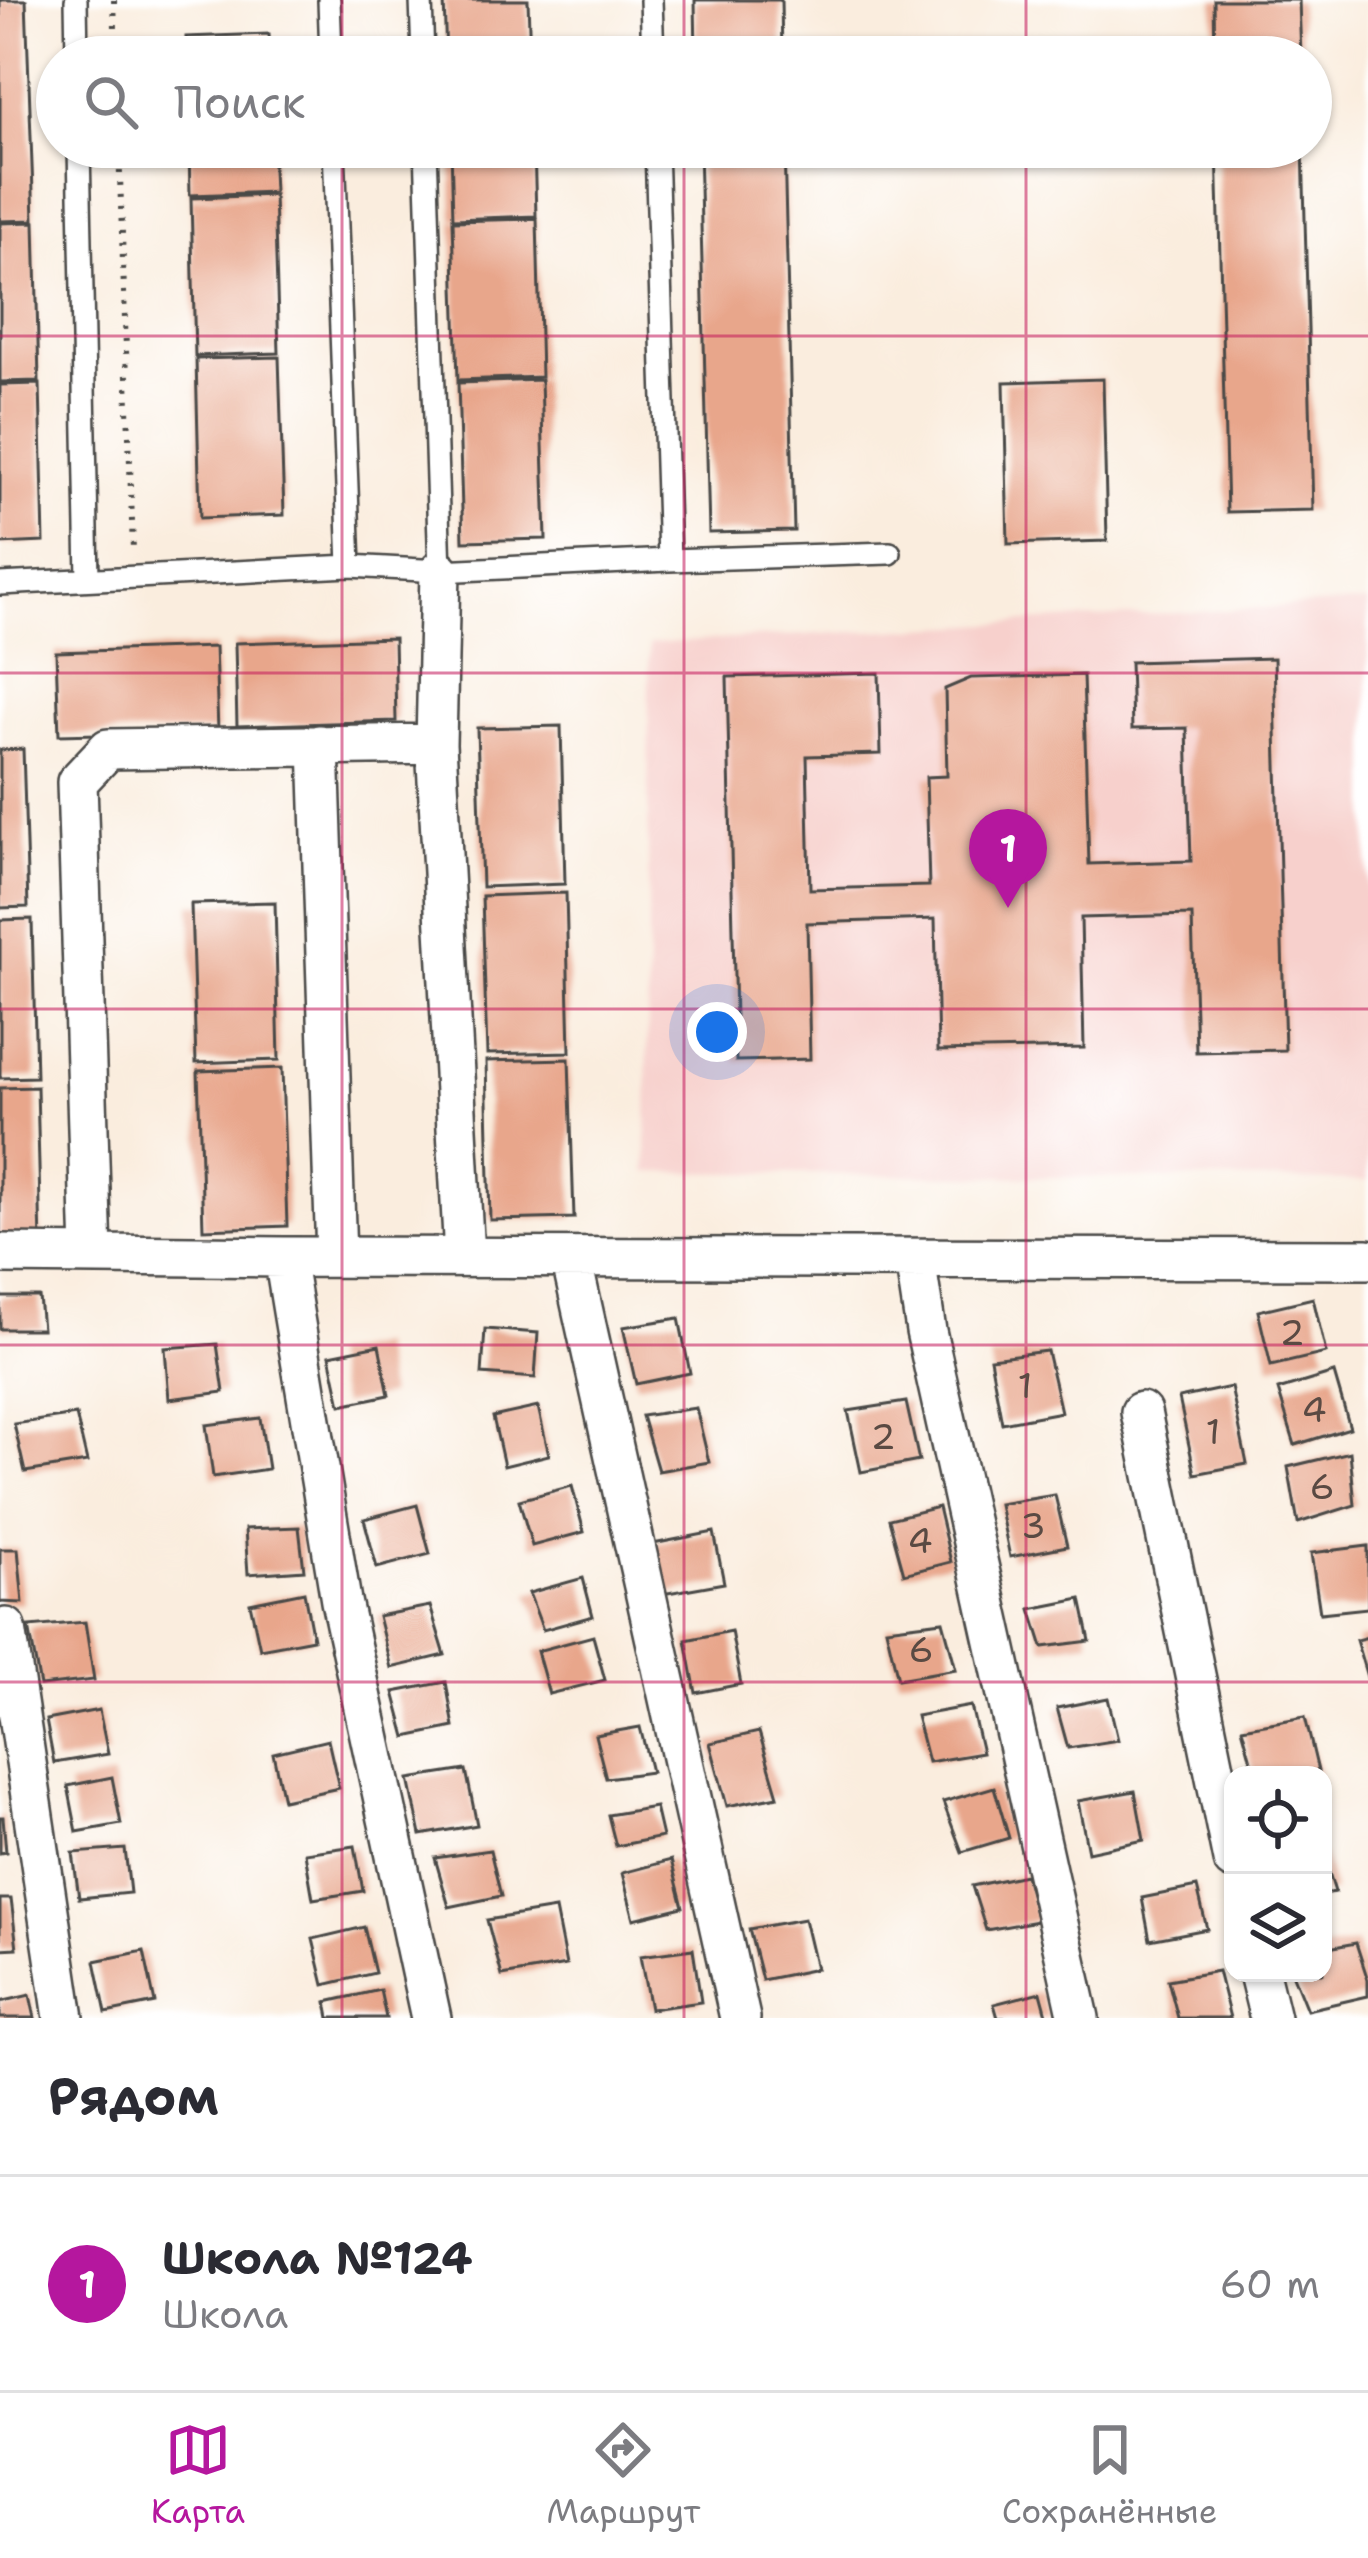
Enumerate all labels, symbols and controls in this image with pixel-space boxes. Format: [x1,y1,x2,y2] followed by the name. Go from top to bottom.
[36,36,1332,168] search box
[78,69,144,135] icon: search
[174,72,305,132] text: Поиск
[969,809,1047,908] pin: 1
[687,1002,747,1062] your location
[1279,1308,1305,1357] house number: 2
[1017,1361,1033,1410] house number: 1
[1301,1385,1327,1434] house number: 4
[1205,1407,1221,1456] house number: 1
[870,1412,896,1461] house number: 2
[1309,1462,1335,1511] house number: 6
[1020,1501,1046,1550] house number: 3
[907,1516,933,1565] house number: 4
[908,1625,934,1674] house number: 6
[1224,1766,1332,1982] map controls
[1224,1766,1332,1874] button: locate
[1224,1874,1332,1982] button: layers
[48,2062,219,2130] text: Рядом
[162,2228,473,2288] text: Школа №124
[78,2258,96,2310] text: 1
[1220,2258,1320,2310] text: 60 m
[162,2288,288,2340] text: Школа
[151,2417,245,2534] tab: Карта
[546,2417,700,2534] tab: Маршрут
[1002,2417,1217,2534] tab: Сохранённые

